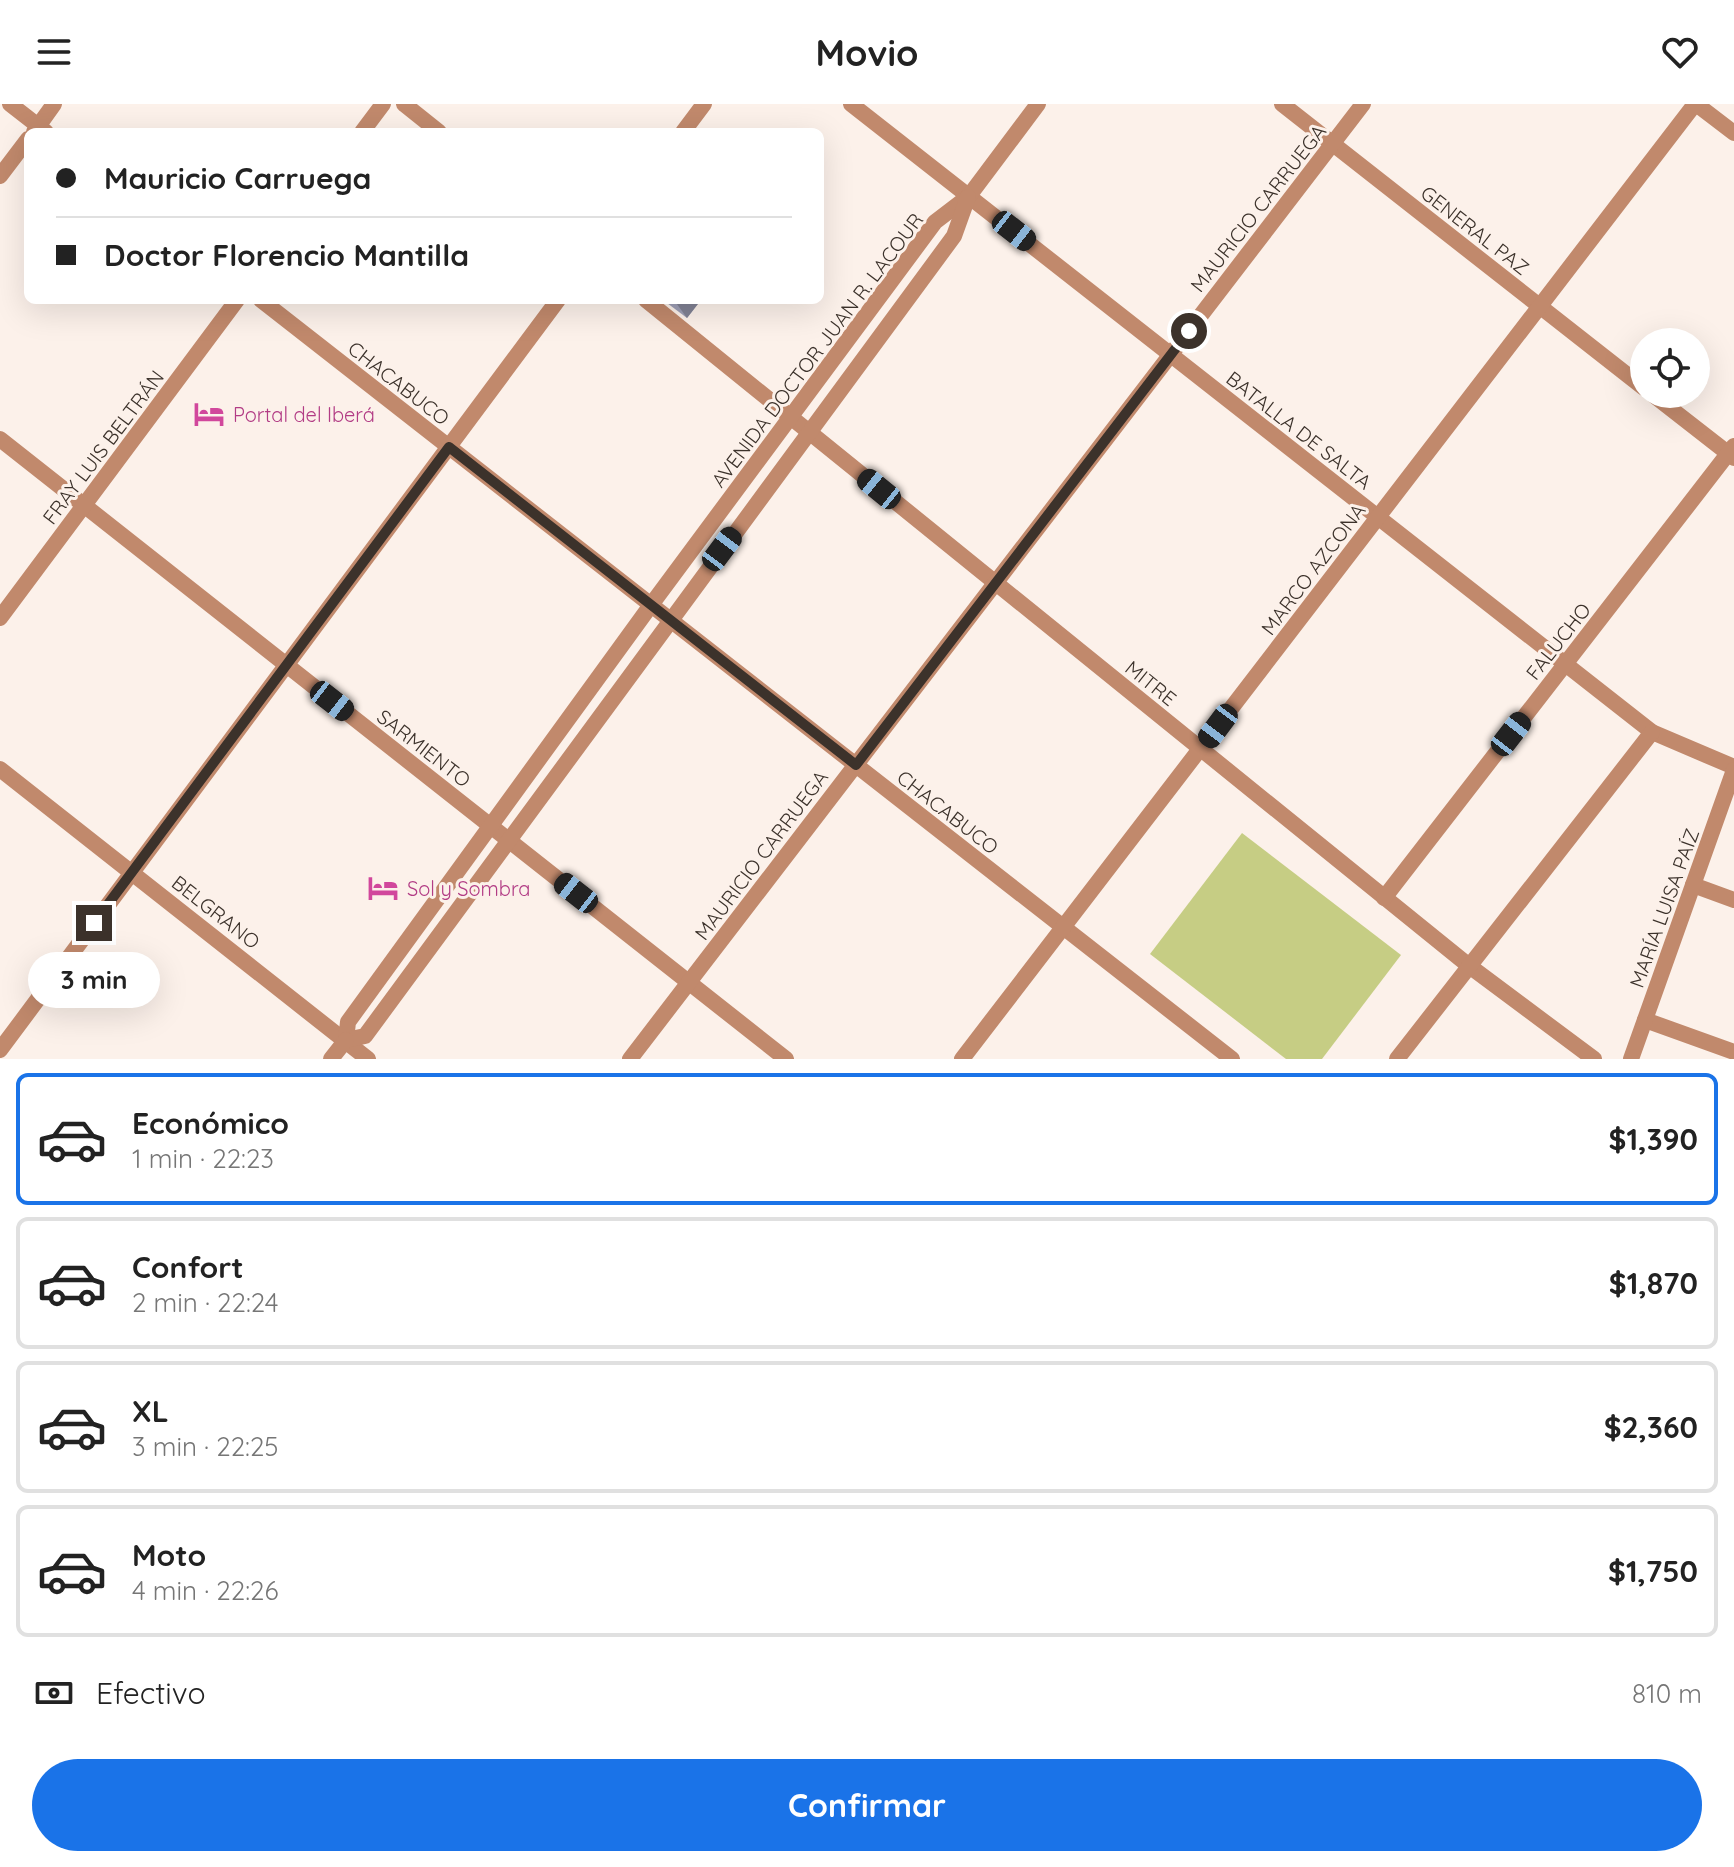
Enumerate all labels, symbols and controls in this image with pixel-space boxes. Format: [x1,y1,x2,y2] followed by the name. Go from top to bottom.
[32,30,76,74] icon: menu
[816,30,918,75] text: Movio
[1658,30,1702,74] icon: heart
[1185,119,1331,297] street label: MAURICIO CARRUEGA
[104,159,371,197] text: Mauricio Carruega
[1416,180,1534,280] street label: GENERAL PAZ
[988,207,1040,255] car
[706,208,928,492] street label: AVENIDA DOCTOR JUAN R. LACOUR
[104,236,469,274] text: Doctor Florencio Mantilla
[1171,313,1207,349] route start
[1630,328,1710,408] map controls
[1630,328,1710,408] button: locate
[343,336,455,430] street label: CHACABUCO
[37,365,169,529] street label: FRAY LUIS BELTRÁN
[1221,366,1377,495] street label: BATALLA DE SALTA
[192,397,226,431] hotel icon: Portal del Iberá
[233,402,375,427] place label: Portal del Iberá
[853,465,905,513] car
[1255,498,1371,640] street label: MARCO AZCONA
[698,523,746,575] car
[1520,597,1596,685] street label: FALUCHO
[1120,655,1182,711] street label: MITRE
[306,677,358,725] car
[1194,700,1242,752] car
[372,704,476,792] street label: SARMIENTO
[1487,708,1535,760] car
[689,765,833,945] street label: MAURICIO CARRUEGA
[892,765,1004,859] street label: CHACABUCO
[1624,825,1704,991] street label: MARÍA LUISA PAÍZ
[550,869,602,917] car
[167,870,265,954] street label: BELGRANO
[366,871,400,905] hotel icon: Sol y Sombra
[407,876,530,901] place label: Sol y Sombra
[76,905,112,941] route end
[28,951,160,1007] callout: 3 min
[61,963,127,996] text: 3 min
[36,1103,108,1175] icon: car
[132,1104,289,1142] text: Económico
[1609,1120,1698,1158] text: $1,390
[132,1142,274,1175] text: 1 min · 22:23
[36,1247,108,1319] icon: car
[132,1248,244,1286] text: Confort
[1609,1264,1698,1302] text: $1,870
[132,1286,278,1319] text: 2 min · 22:24
[36,1391,108,1463] icon: car
[132,1392,169,1430] text: XL
[1604,1408,1698,1446] text: $2,360
[132,1430,279,1463] text: 3 min · 22:25
[36,1535,108,1607] icon: car
[132,1536,206,1574] text: Moto
[1608,1552,1698,1590] text: $1,750
[132,1574,278,1607] text: 4 min · 22:26
[32,1671,76,1715] icon: cash
[96,1674,206,1712] text: Efectivo
[1632,1677,1702,1710] text: 810 m
[32,1759,1702,1851] button: Confirmar

